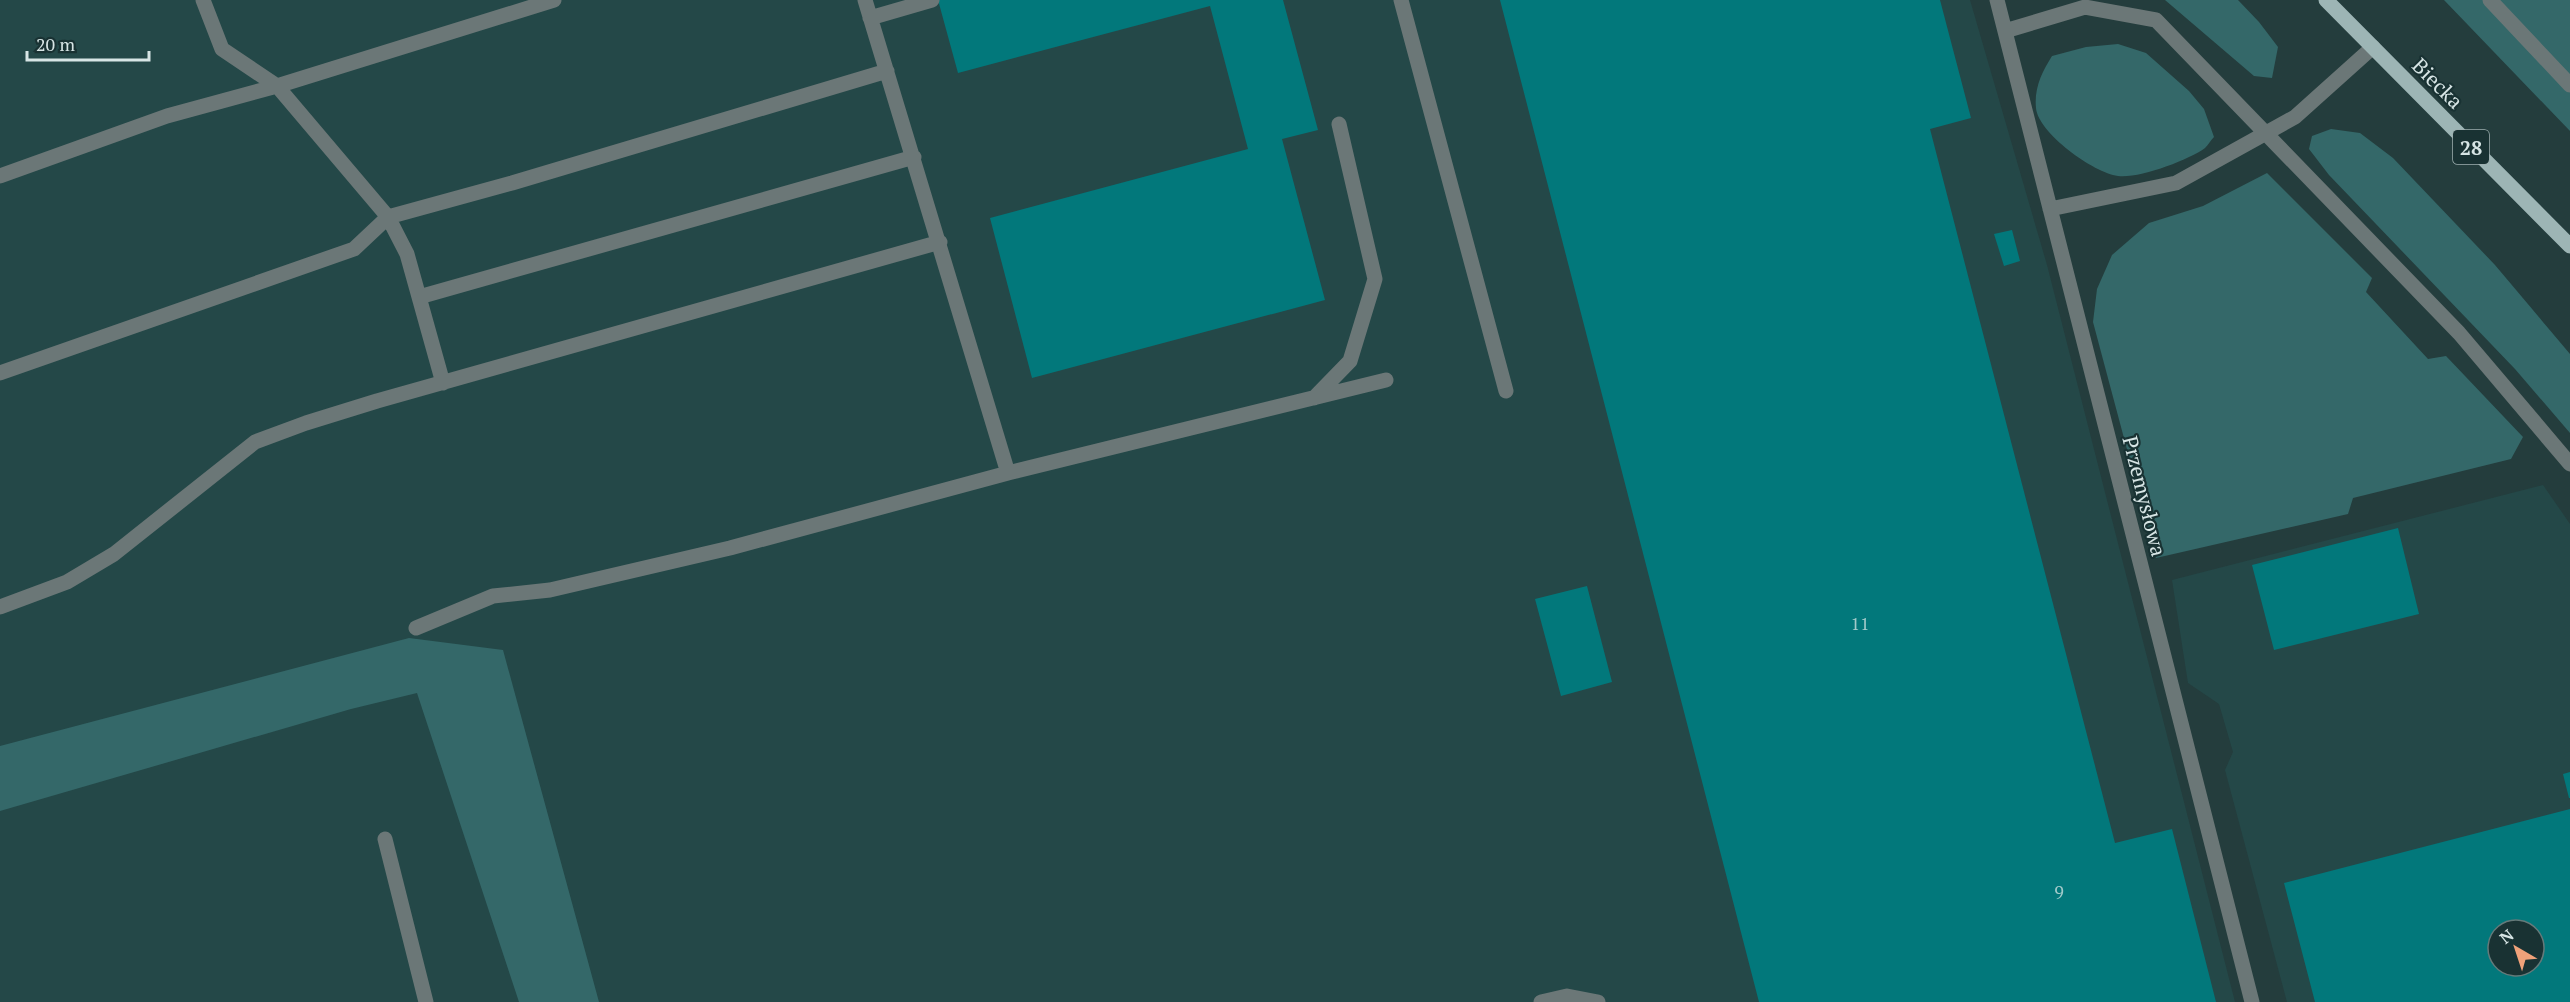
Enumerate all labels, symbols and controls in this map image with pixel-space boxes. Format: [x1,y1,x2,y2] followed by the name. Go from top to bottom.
[27,24,148,62] scale bar
[36,32,76,56] text: 20 m
[2407,52,2470,115] street label: Biecka
[2453,130,2489,164] road number: 28
[2117,433,2174,559] street label: Przemysłowa
[1850,611,1870,635] house number: 11
[2054,879,2064,903] house number: 9
[2486,918,2546,978] north arrow
[2495,924,2518,949] text: N

